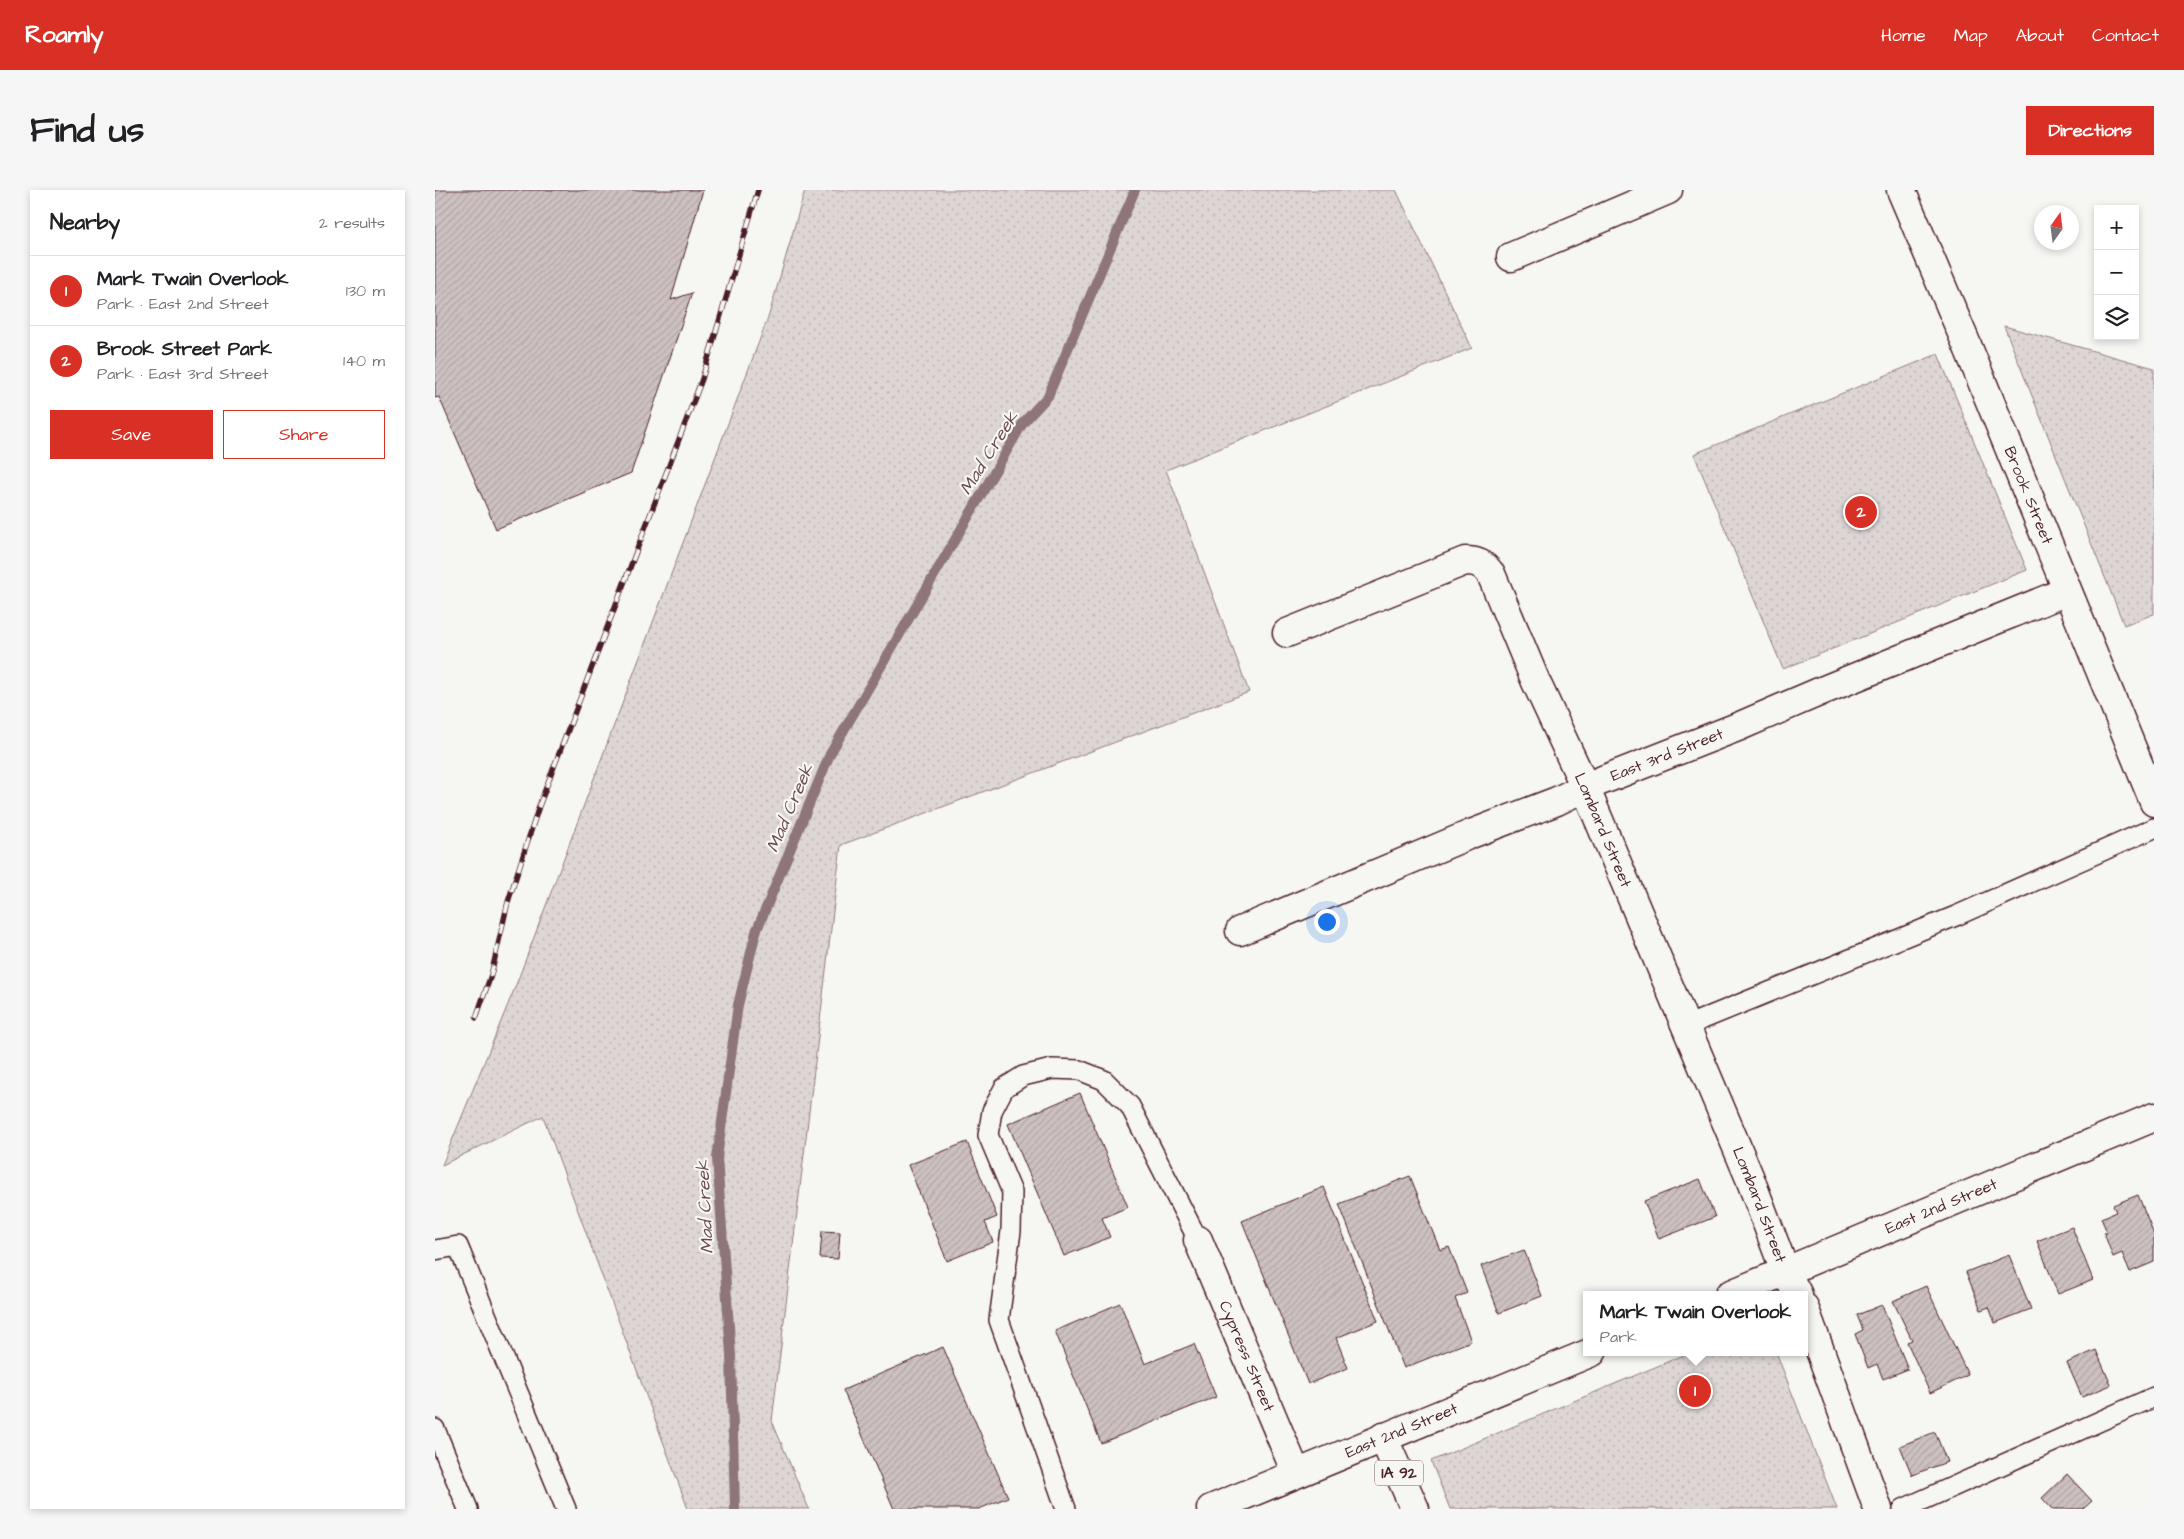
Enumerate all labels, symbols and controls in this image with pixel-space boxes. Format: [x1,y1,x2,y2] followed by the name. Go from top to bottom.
[25,18,103,52] text: Roamly
[1881,23,1926,48] text: Home
[1954,23,1988,48] text: Map
[2016,23,2064,48] text: About
[2092,23,2159,48] text: Contact
[30,106,144,155] text: Find us
[2026,106,2154,155] button: Directions
[2034,205,2079,250] north arrow
[2094,205,2139,340] map controls
[2094,205,2139,250] button: +
[50,208,120,237] text: Nearby
[319,212,385,234] text: 2 results
[2094,250,2139,295] button: −
[97,266,288,293] text: Mark Twain Overlook
[65,280,67,302] text: 1
[346,280,385,302] text: 130 m
[97,293,269,315] text: Park · East 2nd Street
[2094,295,2139,340] button: layers
[97,336,272,363] text: Brook Street Park
[61,350,71,372] text: 2
[343,350,385,372] text: 140 m
[97,363,269,385] text: Park · East 3rd Street
[954,406,1025,499] water label: Mad Creek
[50,410,213,459] button: Save
[223,410,385,459] button: Share
[1999,443,2059,548] street label: Brook Street
[1845,493,1877,531] pin: 2
[1607,722,1727,787] street label: East 3rd Street
[760,759,820,856] water label: Mad Creek
[1569,769,1637,891] street label: Lombard Street
[1314,909,1340,935] your location
[1727,1143,1792,1266] street label: Lombard Street
[690,1159,720,1254] water label: Mad Creek
[1882,1173,2001,1239] street label: East 2nd Street
[1583,1291,1808,1356] popup
[1214,1297,1280,1415] street label: Cypress Street
[1600,1299,1791,1326] text: Mark Twain Overlook
[1600,1326,1637,1348] text: Park
[1679,1372,1711,1410] pin: 1
[1342,1397,1461,1463] street label: East 2nd Street
[1375,1460,1423,1486] road number: IA 92

